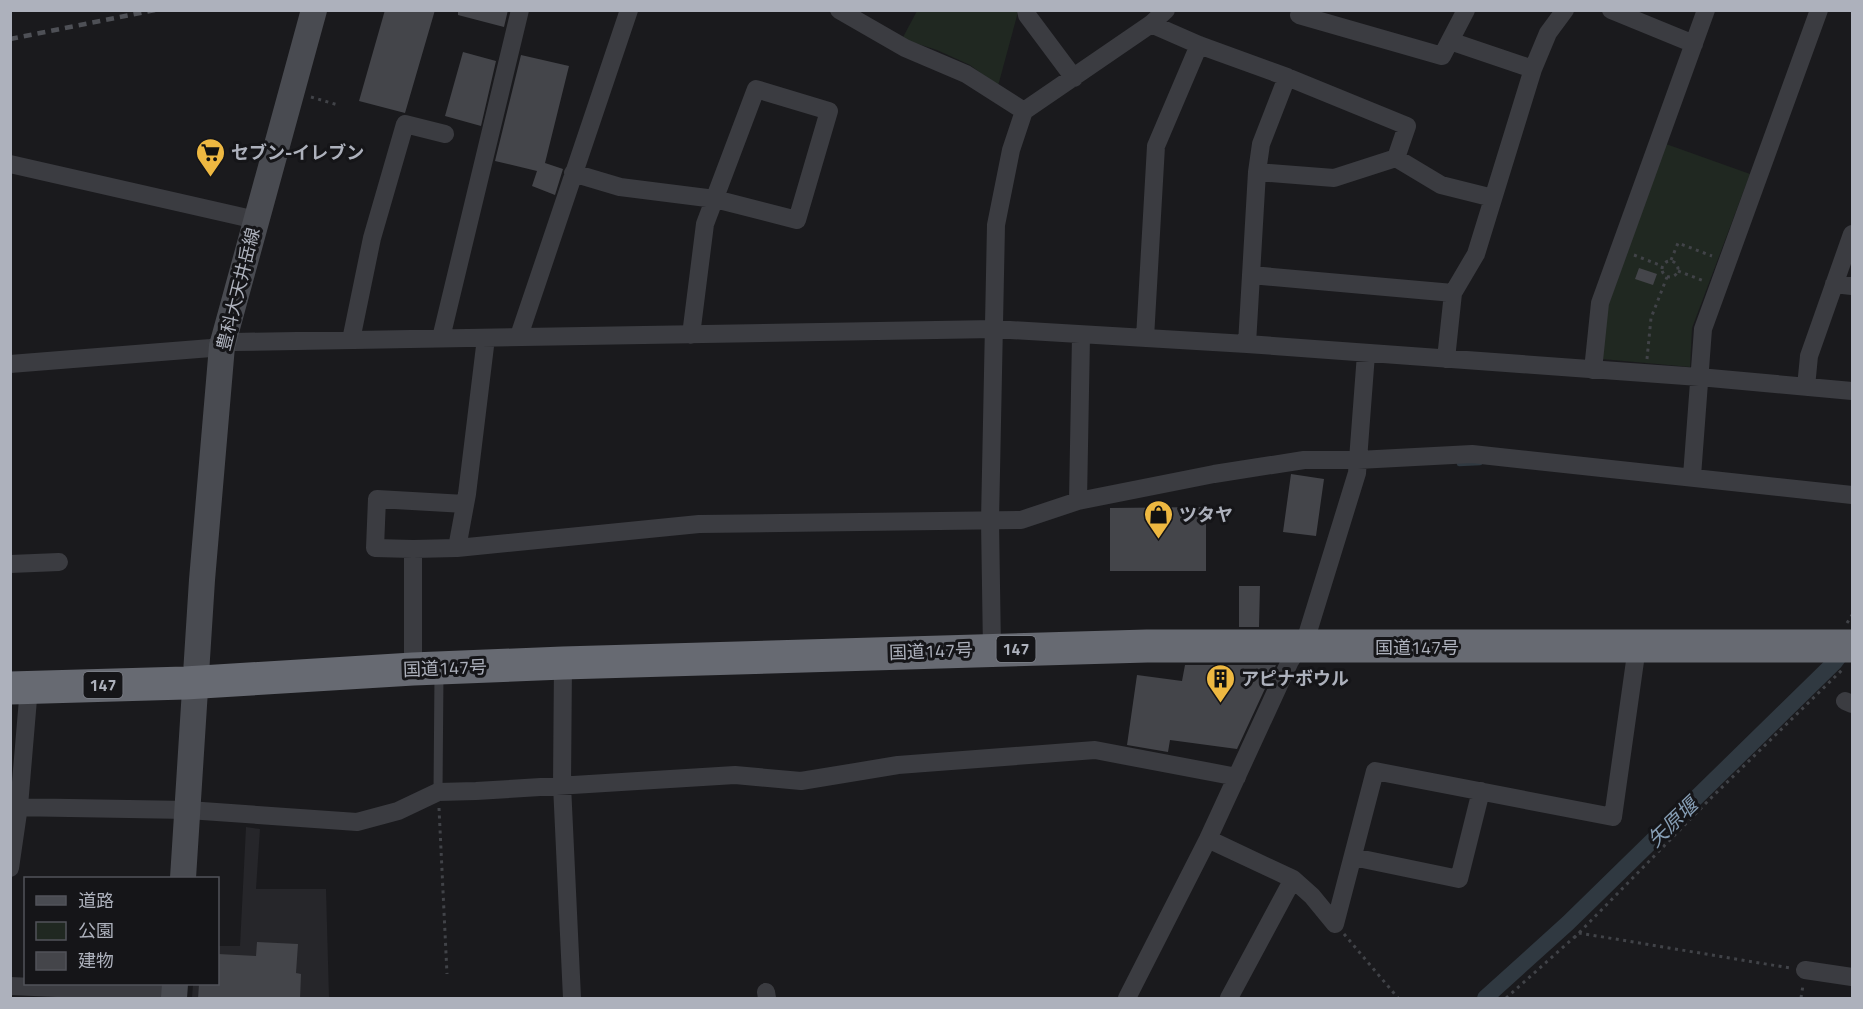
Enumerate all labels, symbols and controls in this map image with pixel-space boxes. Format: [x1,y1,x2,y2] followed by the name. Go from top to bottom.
[194,136,226,178] supermarket icon: セブン-イレブン
[231,139,364,166] place label: セブン-イレブン
[210,225,266,353] street label: 豊科大天井岳線
[1142,498,1174,540] shop icon: ツタヤ
[1179,501,1233,528] place label: ツタヤ
[1375,634,1459,661] street label: 国道147号
[888,636,974,666] street label: 国道147号
[996,636,1036,662] road number: 147
[402,653,488,683] street label: 国道147号
[1204,662,1236,704] building icon: アピナボウル
[1241,665,1349,692] place label: アピナボウル
[84,672,122,698] road number: 147
[1640,787,1707,854] water label: 矢原堰
[24,877,219,985] legend
[78,887,114,914] text: 道路
[78,917,114,944] text: 公園
[78,947,114,974] text: 建物

